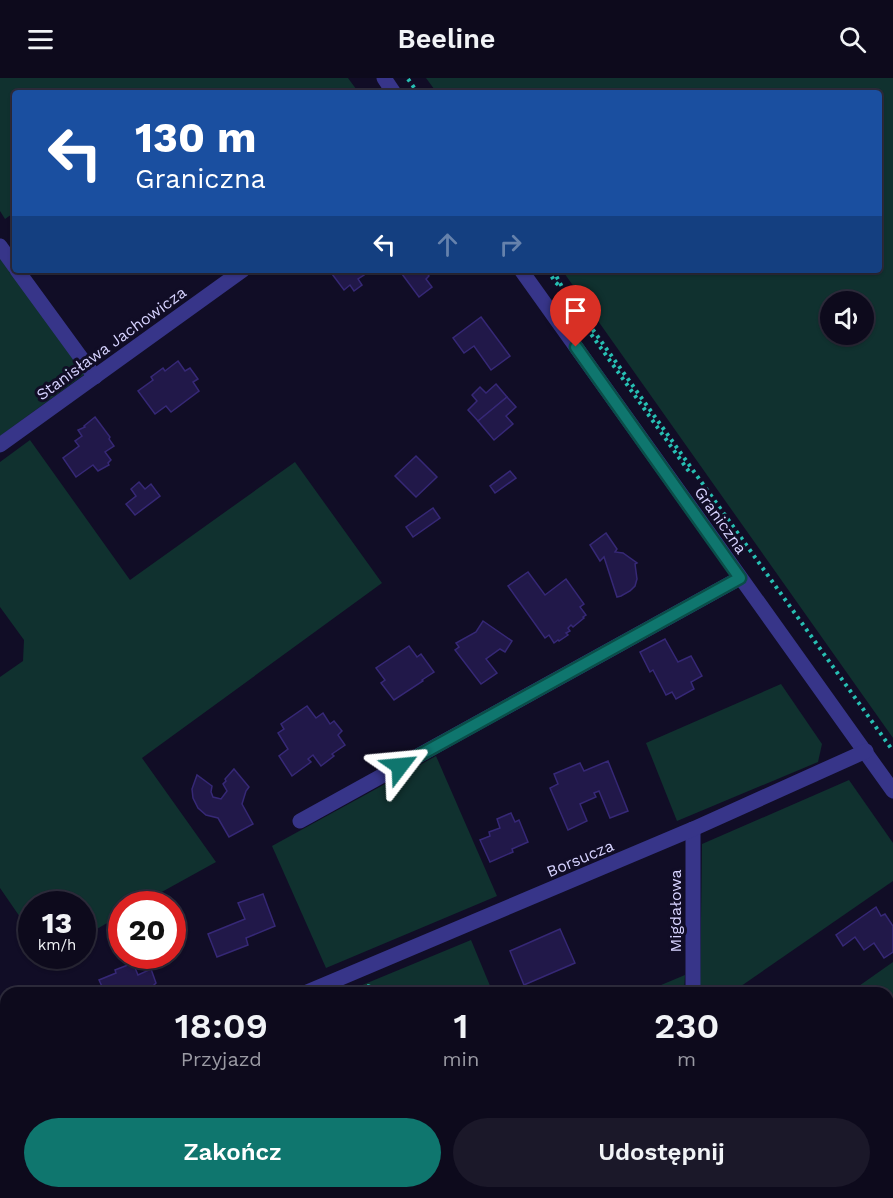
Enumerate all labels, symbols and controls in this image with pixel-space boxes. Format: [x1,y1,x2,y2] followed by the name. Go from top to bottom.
[24,23,57,56] icon: menu
[398,23,495,55] text: Beeline
[836,23,869,56] icon: search
[135,113,257,162] text: 130 m
[36,114,114,192] icon: left
[135,163,266,195] text: Graniczna
[368,228,401,261] icon: left
[431,228,464,261] icon: ahead
[494,228,527,261] icon: right
[33,283,190,404] street label: Stanisława Jachowicza
[550,285,601,347] pin
[820,291,874,345] map controls
[820,291,874,345] button: sound
[559,294,592,327] icon: arrive
[691,483,751,558] street label: Graniczna
[368,734,432,798] position arrow
[544,836,617,881] street label: Borsucza
[666,869,685,953] street label: Migdałowa
[108,891,186,969] speed limit sign: 20
[42,905,72,940] text: 13
[38,936,76,954] text: km/h
[175,1005,268,1047] text: 18:09
[453,1005,468,1047] text: 1
[654,1005,719,1047] text: 230
[181,1047,262,1071] text: Przyjazd
[443,1047,479,1071] text: min
[677,1047,696,1071] text: m
[24,1118,441,1187] button: Zakończ
[453,1118,870,1187] button: Udostępnij

